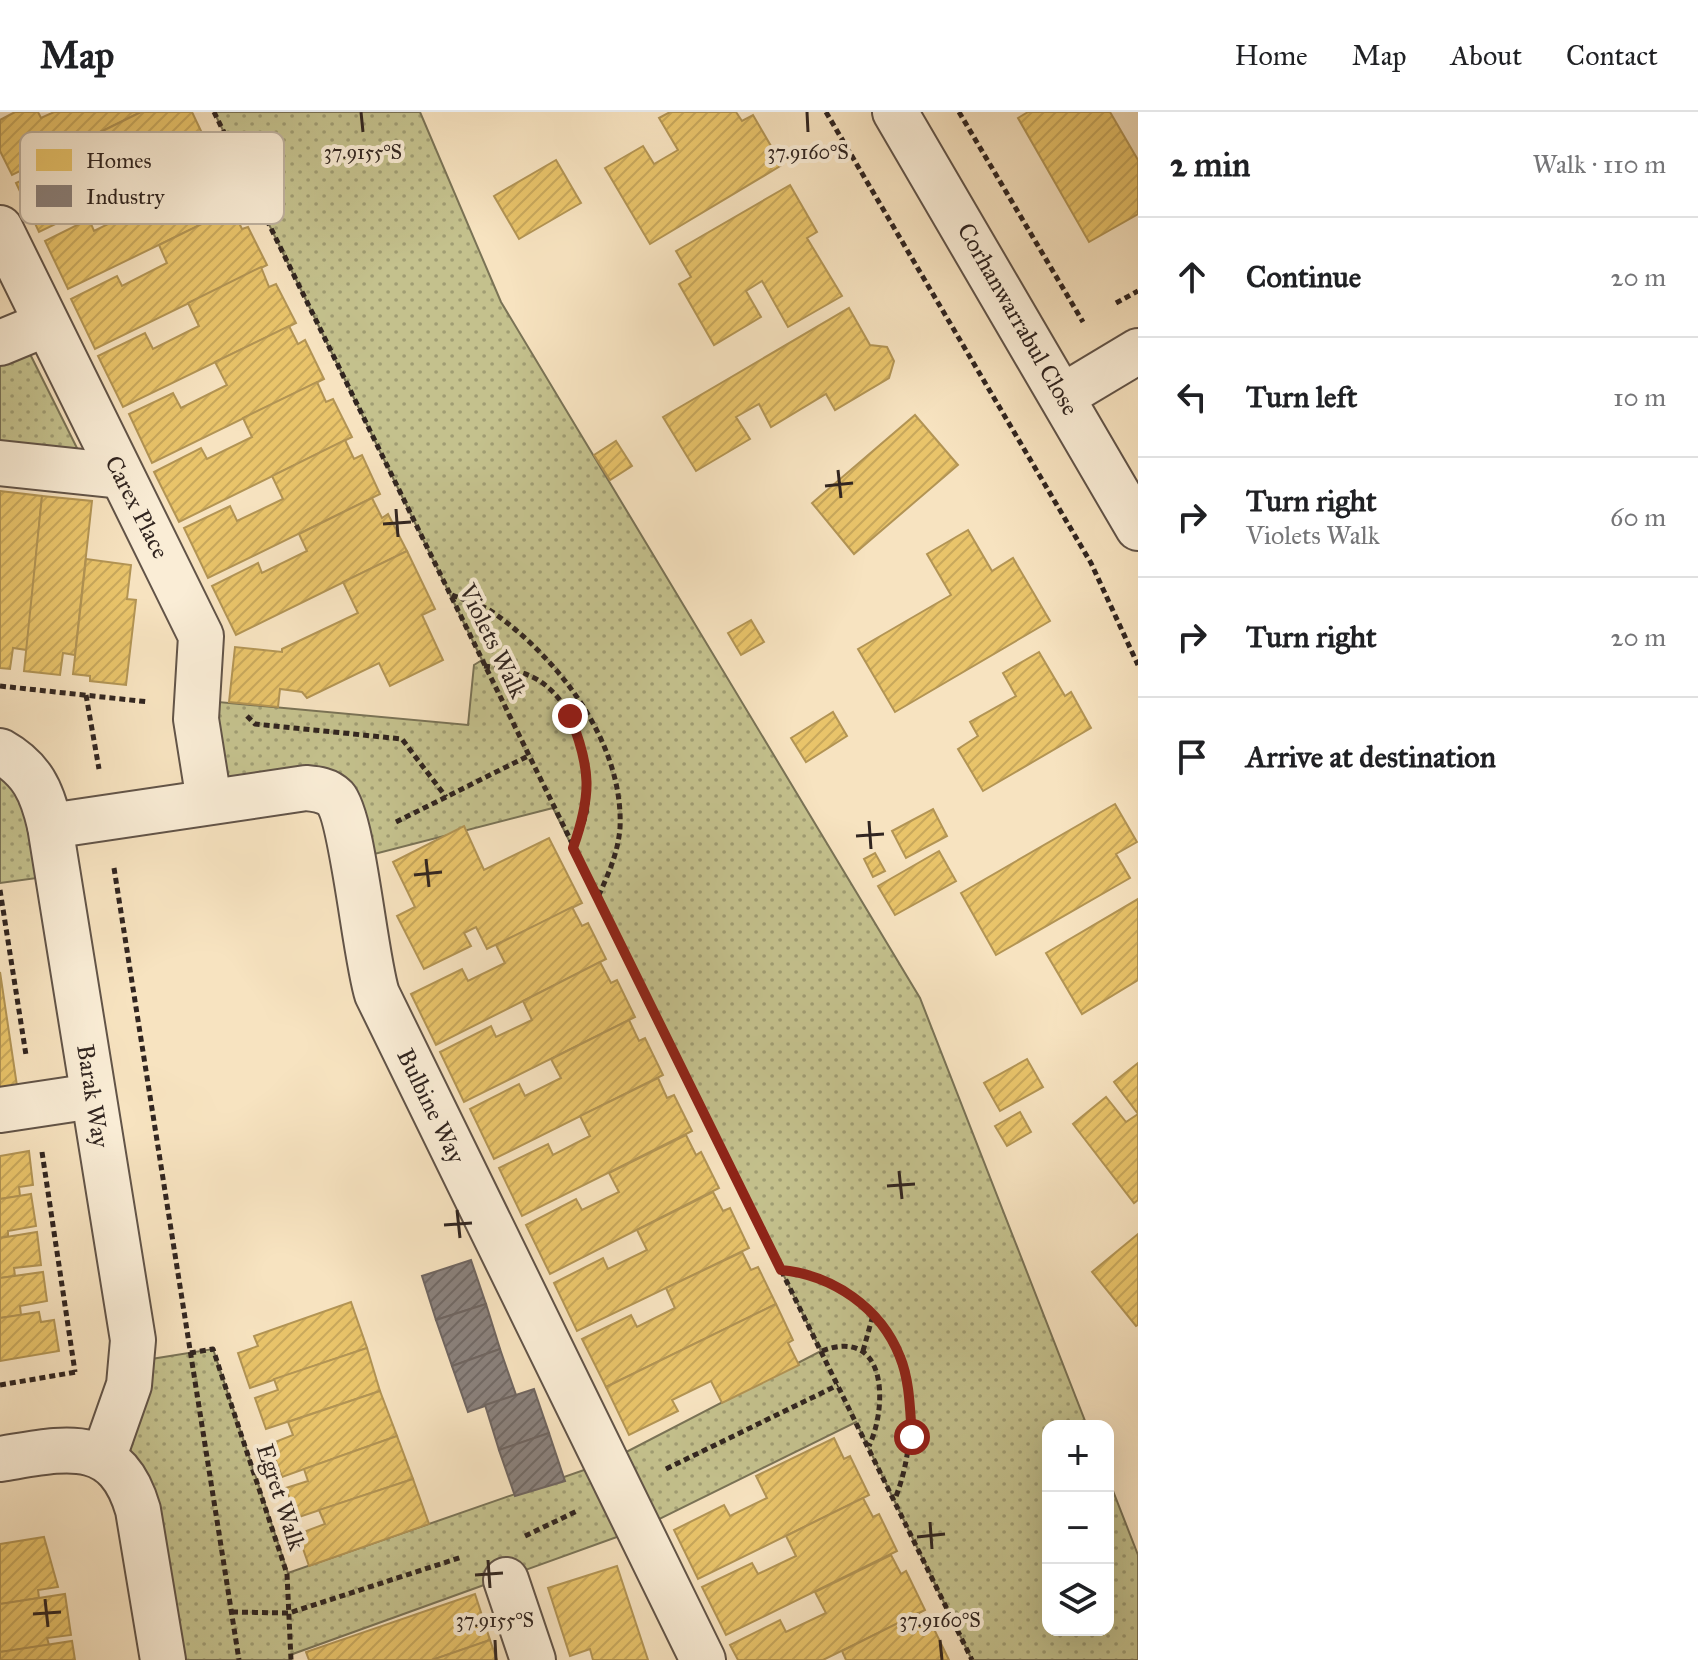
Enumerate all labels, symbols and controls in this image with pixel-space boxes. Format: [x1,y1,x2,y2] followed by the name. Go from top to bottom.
[40,32,114,78] text: Map
[1235,38,1308,73] text: Home
[1352,38,1406,73] text: Map
[1450,38,1522,73] text: About
[1566,38,1658,73] text: Contact
[20,132,284,224] legend
[324,140,402,164] text: 37.9155°S
[767,140,849,164] text: 37.9160°S
[1170,144,1250,185] text: 2 min
[86,147,152,174] text: Homes
[1533,148,1666,180] text: Walk · 110 m
[86,183,165,210] text: Industry
[951,217,1085,421] street label: Corhanwarrabul Close
[1170,255,1214,299] icon: ahead
[1246,259,1361,295] text: Continue
[1611,261,1666,293] text: 20 m
[1170,375,1214,419] icon: left
[1246,379,1357,415] text: Turn left
[1613,381,1666,413] text: 10 m
[98,450,176,564] street label: Carex Place
[1246,483,1377,519] text: Turn right
[1170,495,1214,539] icon: right
[1610,501,1666,533] text: 60 m
[1246,519,1380,551] text: Violets Walk
[452,578,534,704] street label: Violets Walk
[1170,615,1214,659] icon: right
[1246,619,1377,655] text: Turn right
[1611,621,1666,653] text: 20 m
[552,698,588,734] route end
[1170,735,1214,779] icon: arrive
[1246,739,1496,775] text: Arrive at destination
[70,1042,116,1151] street label: Barak Way
[390,1044,472,1169] street label: Bulbine Way
[894,1419,930,1455] route start
[1042,1420,1114,1636] map controls
[1042,1420,1114,1492] button: +
[250,1440,313,1555] street label: Egret Walk
[1042,1492,1114,1564] button: −
[1042,1564,1114,1636] button: layers
[456,1608,534,1632] text: 37.9155°S
[899,1608,981,1632] text: 37.9160°S

